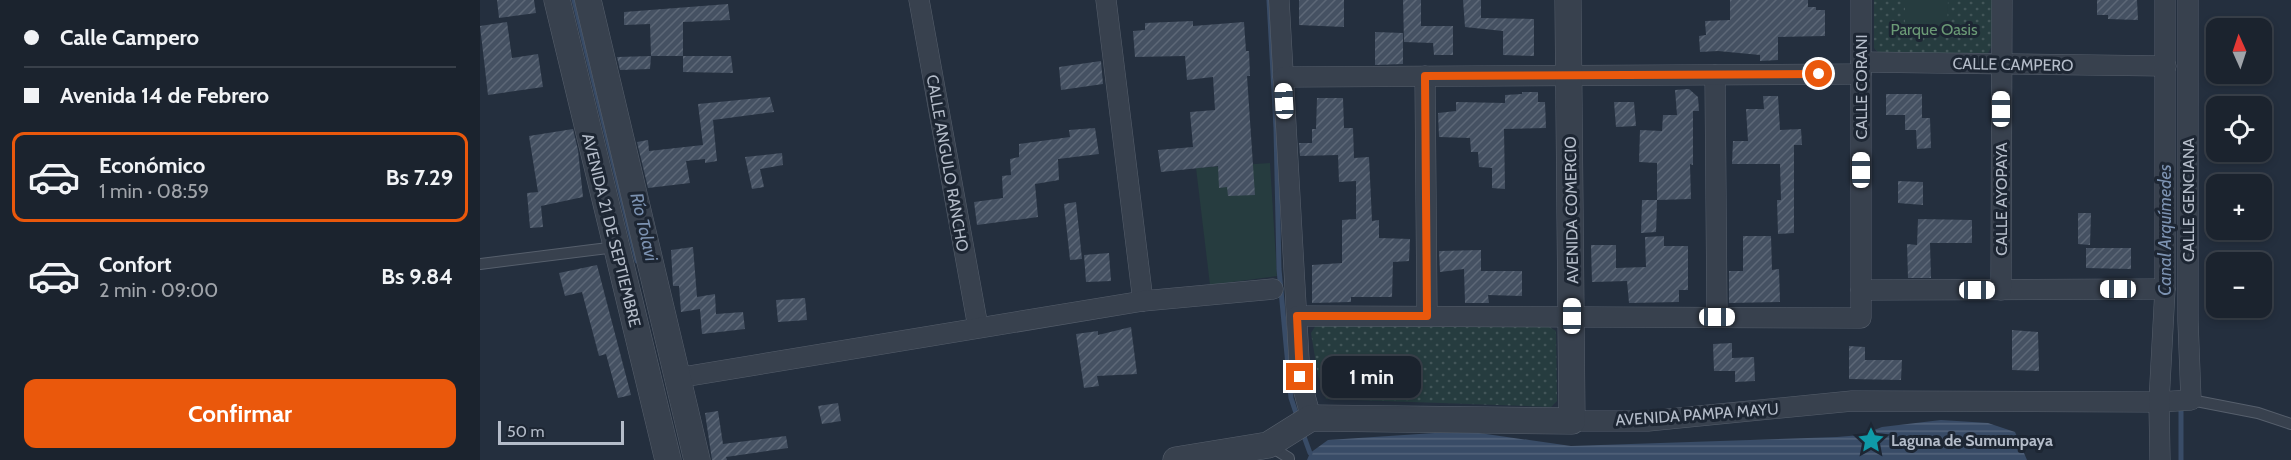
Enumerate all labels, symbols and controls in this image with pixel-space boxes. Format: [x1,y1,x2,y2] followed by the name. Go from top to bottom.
[2206,18,2272,84] north arrow
[2206,18,2272,318] map controls
[1890,20,1978,39] park label: Parque Oasis
[60,24,199,51] text: Calle Campero
[1852,34,1871,140] street label: CALLE CORANI
[1952,54,2074,75] street label: CALLE CAMPERO
[1805,60,1832,87] route start
[923,73,972,253] street label: CALLE ANGULO RANCHO
[60,82,269,109] text: Avenida 14 de Febrero
[1274,83,1294,119] car
[1992,91,2010,127] car
[2206,96,2272,162] button: locate
[578,131,645,329] street label: AVENIDA 21 DE SEPTIEMBRE
[1561,136,1582,284] street label: AVENIDA COMERCIO
[2179,138,2198,262] street label: CALLE GENCIANA
[1992,142,2011,256] street label: CALLE AYOPAYA
[27,150,81,204] icon: car
[99,152,205,179] text: Económico
[1852,152,1870,188] car
[386,164,453,191] text: Bs 7.29
[2154,164,2176,296] water label: Canal Arquímedes
[2206,174,2272,240] button: +
[99,179,209,203] text: 1 min · 08:59
[625,191,663,265] water label: Río Tolavi
[27,249,81,303] icon: car
[99,251,172,278] text: Confort
[2206,252,2272,318] button: −
[381,263,453,290] text: Bs 9.84
[99,278,218,302] text: 2 min · 09:00
[2100,280,2136,298] car
[1959,281,1995,299] car
[1563,298,1581,334] car
[1699,308,1735,326] car
[1321,356,1420,398] callout: 1 min
[1286,363,1313,390] route end
[1349,365,1394,389] text: 1 min
[24,379,456,448] button: Confirmar
[1615,399,1779,430] street label: AVENIDA PAMPA MAYU
[498,418,624,446] scale bar
[507,422,544,441] text: 50 m
[1856,425,1886,455] place icon: Laguna de Sumumpaya
[1891,431,2053,450] place label: Laguna de Sumumpaya

